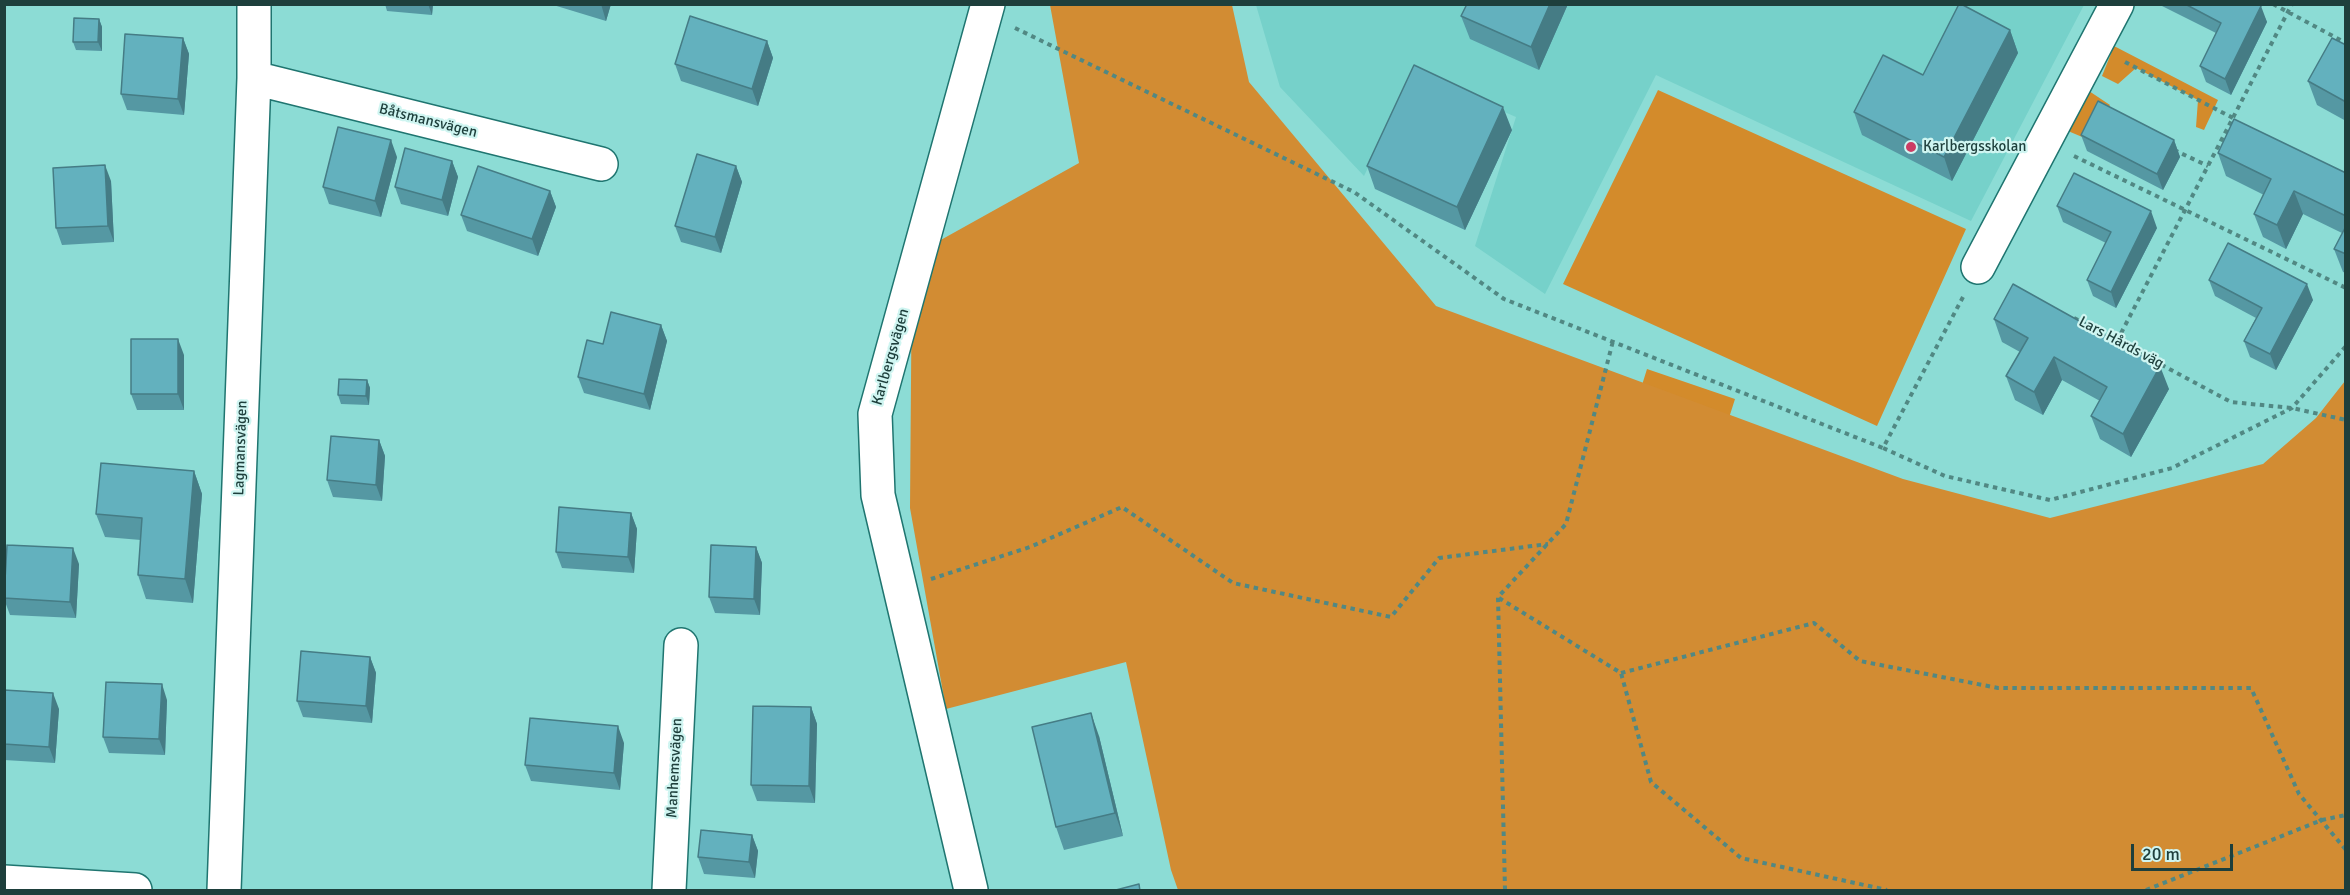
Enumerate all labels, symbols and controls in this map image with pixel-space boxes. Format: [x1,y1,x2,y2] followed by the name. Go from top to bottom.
[377,100,479,142] street label: Båtsmansvägen
[1923,138,2027,156] place label: Karlbergsskolan
[1904,140,1918,154] marker: Karlbergsskolan
[869,307,913,407] street label: Karlbergsvägen
[2075,313,2167,373] street label: Lars Hårds väg
[230,400,252,496] street label: Lagmansvägen
[663,718,687,818] street label: Manhemsvägen
[2134,832,2236,870] scale bar
[2142,843,2180,865] text: 20 m

